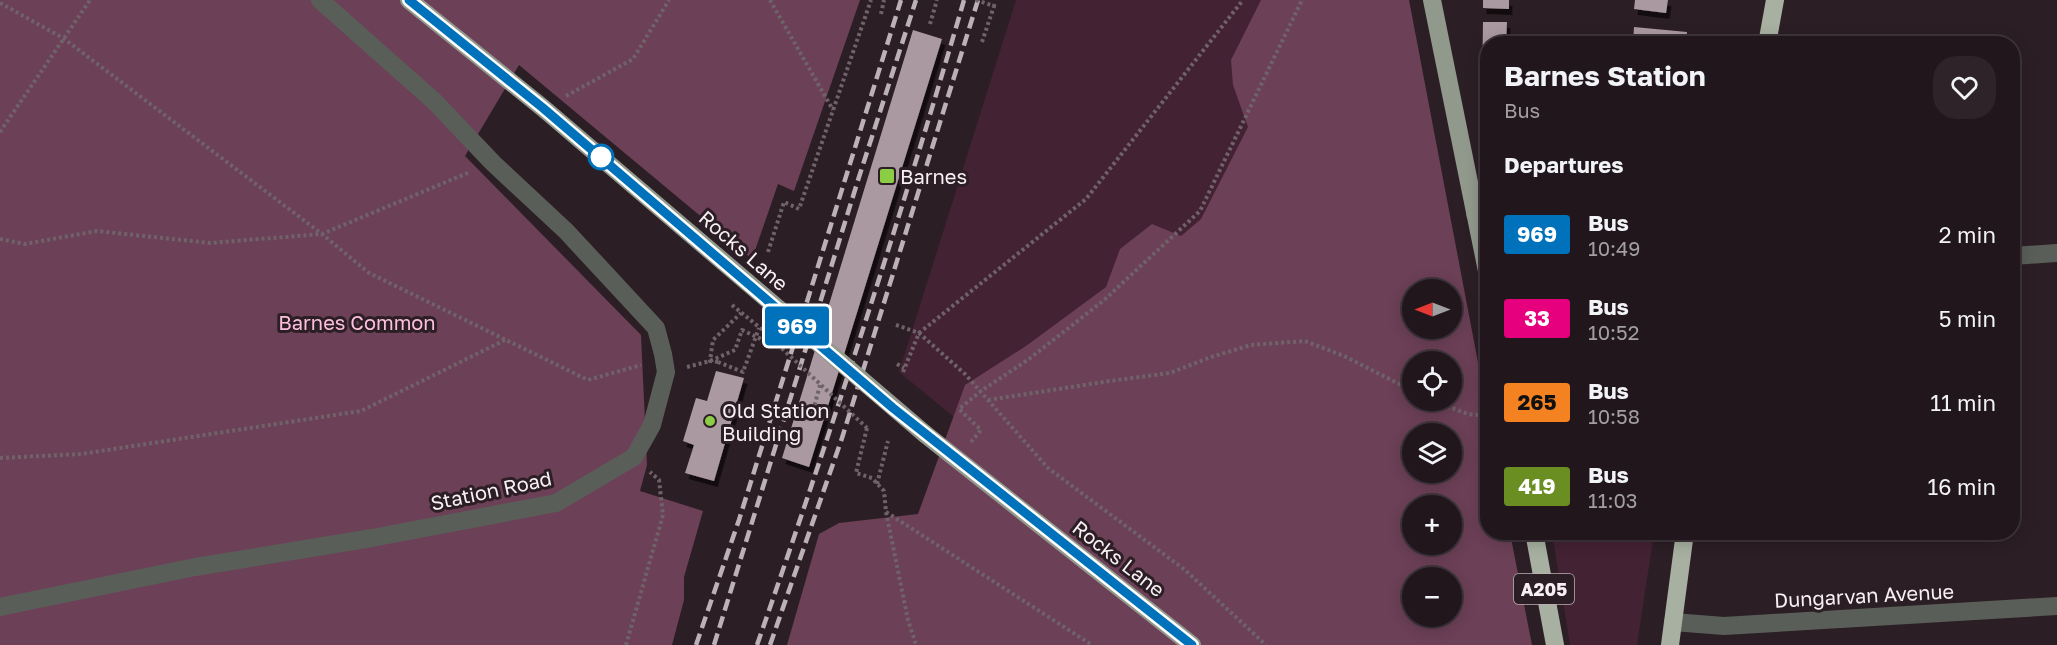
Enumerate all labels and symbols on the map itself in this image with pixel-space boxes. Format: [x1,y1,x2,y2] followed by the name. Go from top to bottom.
[588,144,614,170] unlabelled marker
[900,164,967,188] place label: Barnes
[878,167,896,185] marker: Barnes
[695,205,793,295] street label: Rocks Lane
[1402,279,1462,339] north arrow
[762,306,832,346] line badge: 969
[278,310,436,334] park label: Barnes Common
[722,398,829,445] place label: Old Station Building
[703,414,717,428] marker: Old Station Building
[428,465,554,515] street label: Station Road
[1068,515,1170,601] street label: Rocks Lane
[1514,574,1574,604] road number: A205
[1773,578,1955,612] street label: Dungarvan Avenue

